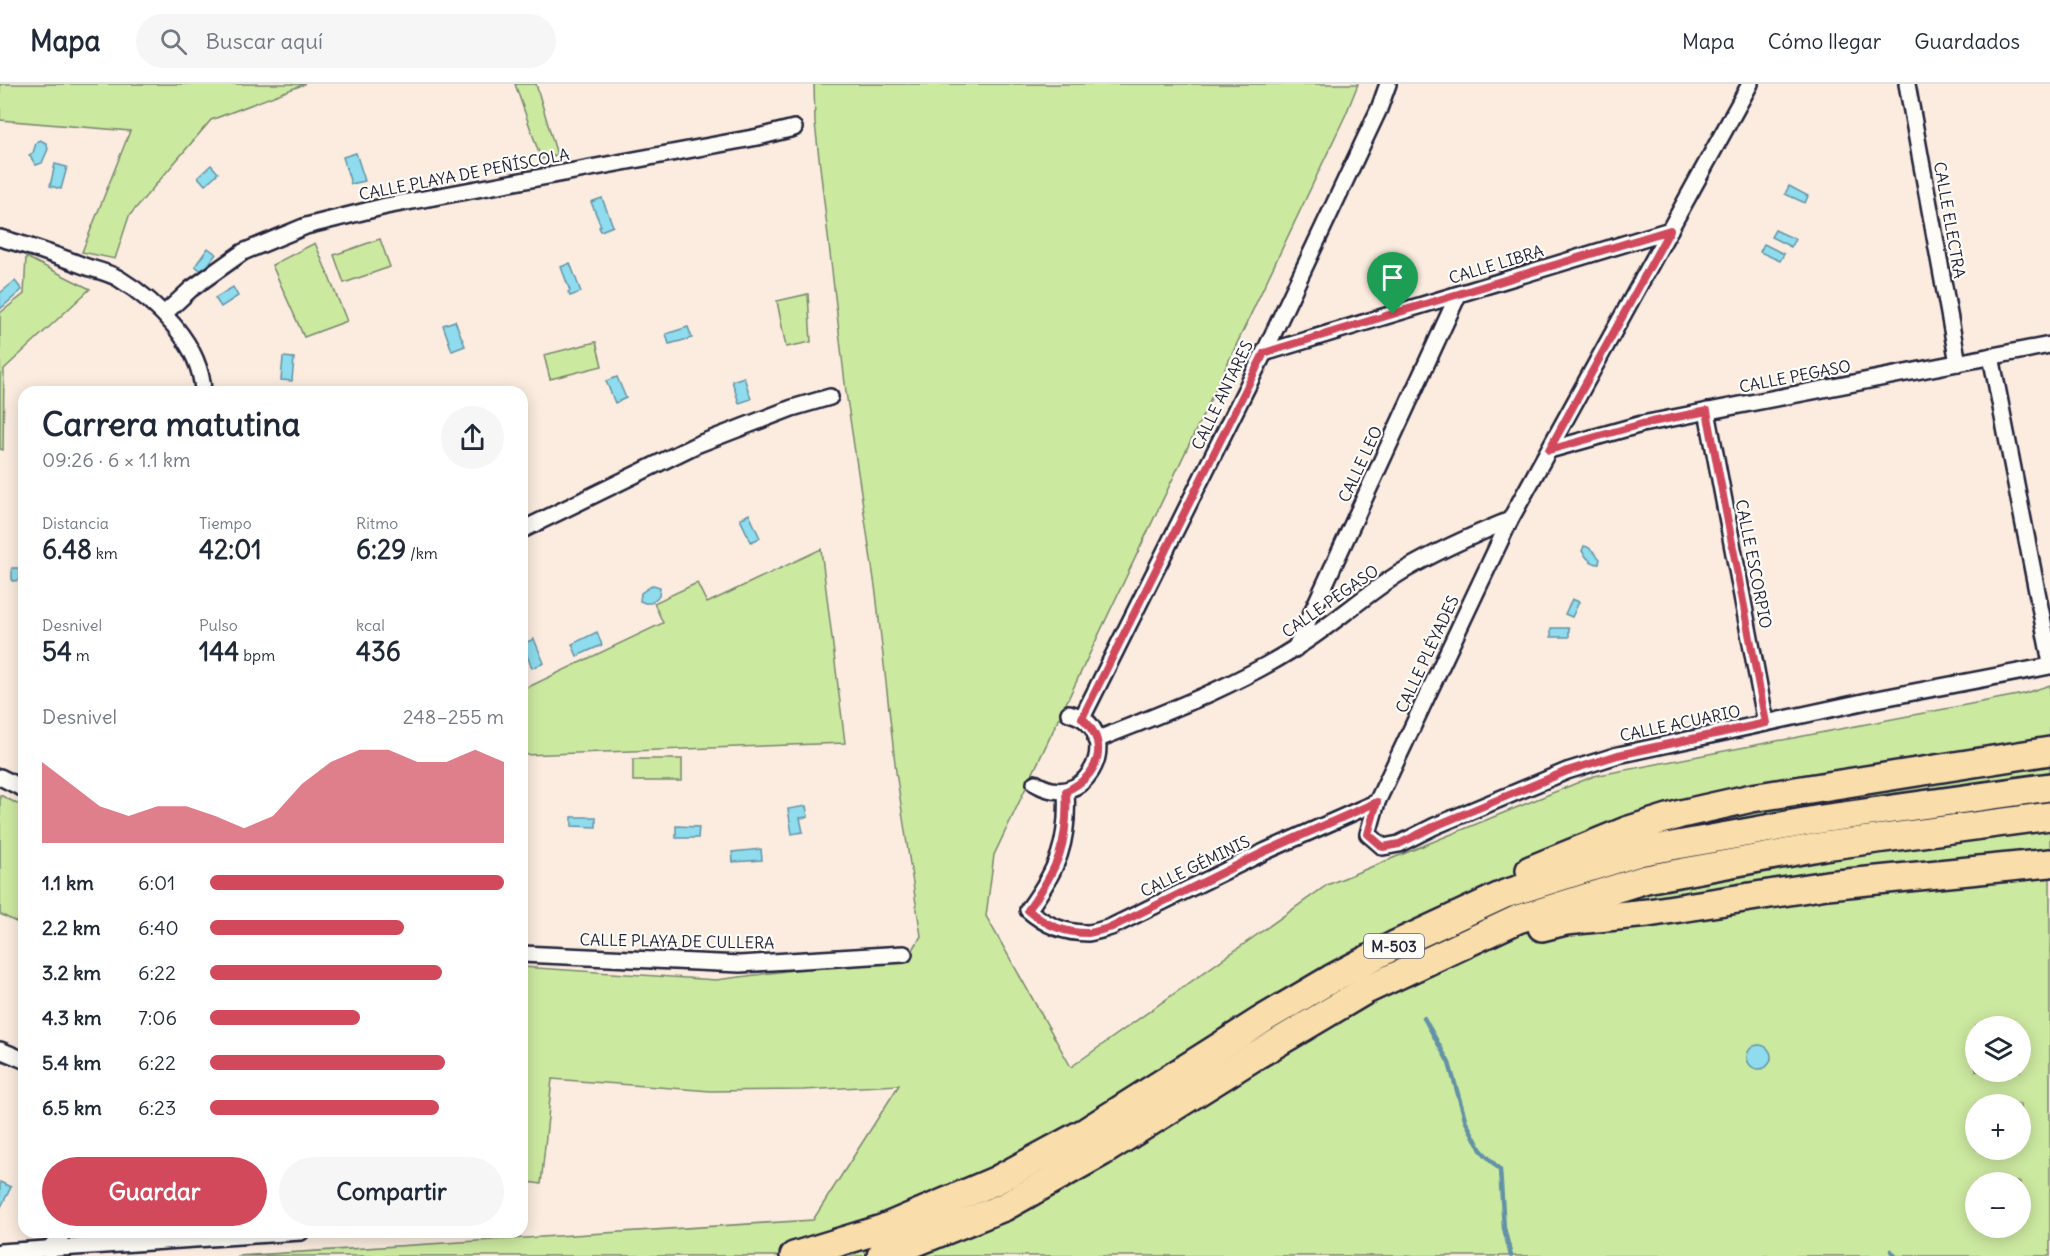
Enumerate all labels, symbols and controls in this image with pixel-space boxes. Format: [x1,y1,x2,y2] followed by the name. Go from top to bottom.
[136,14,556,68] search box
[30,23,100,59] text: Mapa
[157,25,190,58] icon: search
[205,27,323,55] text: Buscar aquí
[1682,28,1735,55] text: Mapa
[1768,28,1881,55] text: Cómo llegar
[1914,28,2020,55] text: Guardados
[357,144,571,204] street label: CALLE PLAYA DE PEÑÍSCOLA
[1930,160,1970,280] street label: CALLE ELECTRA
[1446,240,1546,288] street label: CALLE LIBRA
[1367,252,1418,314] pin
[1376,261,1409,294] icon: arrive
[1187,337,1257,453] street label: CALLE ANTARES
[1737,355,1853,397] street label: CALLE PEGASO
[42,403,300,445] text: Carrera matutina
[441,406,504,469] button: share
[1334,423,1386,505] street label: CALLE LEO
[42,447,191,472] text: 09:26 · 6 × 1.1 km
[1732,498,1776,630] street label: CALLE ESCORPIO
[42,513,109,533] text: Distancia
[199,513,252,533] text: Tiempo
[356,513,398,533] text: Ritmo
[42,533,92,566] text: 6.48
[199,533,262,566] text: 42:01
[356,533,406,566] text: 6:29
[92,543,118,563] text: km
[406,543,438,563] text: /km
[1278,560,1382,642] street label: CALLE PEGASO
[1391,592,1463,716] street label: CALLE PLÉYADES
[42,615,102,635] text: Desnivel
[199,615,238,635] text: Pulso
[356,615,385,635] text: kcal
[42,635,72,668] text: 54
[199,635,239,668] text: 144
[356,635,401,668] text: 436
[72,645,90,665] text: m
[239,645,275,665] text: bpm
[1618,700,1742,746] street label: CALLE ACUARIO
[42,704,117,729] text: Desnivel
[403,704,504,729] text: 248–255 m
[1137,831,1253,901] street label: CALLE GÉMINIS
[42,870,94,895] text: 1.1 km
[138,870,175,895] text: 6:01
[42,915,101,940] text: 2.2 km
[138,915,179,940] text: 6:40
[579,929,775,953] street label: CALLE PLAYA DE CULLERA
[1364,934,1424,958] road number: M-503
[42,960,101,985] text: 3.2 km
[138,960,176,985] text: 6:22
[42,1005,102,1030] text: 4.3 km
[138,1005,177,1030] text: 7:06
[1965,1016,2031,1238] map controls
[1965,1016,2031,1082] button: layers
[42,1050,101,1075] text: 5.4 km
[138,1050,176,1075] text: 6:22
[1965,1094,2031,1160] button: +
[42,1095,102,1120] text: 6.5 km
[138,1095,176,1120] text: 6:23
[42,1157,267,1226] button: Guardar
[279,1157,504,1226] button: Compartir
[1965,1172,2031,1238] button: −

